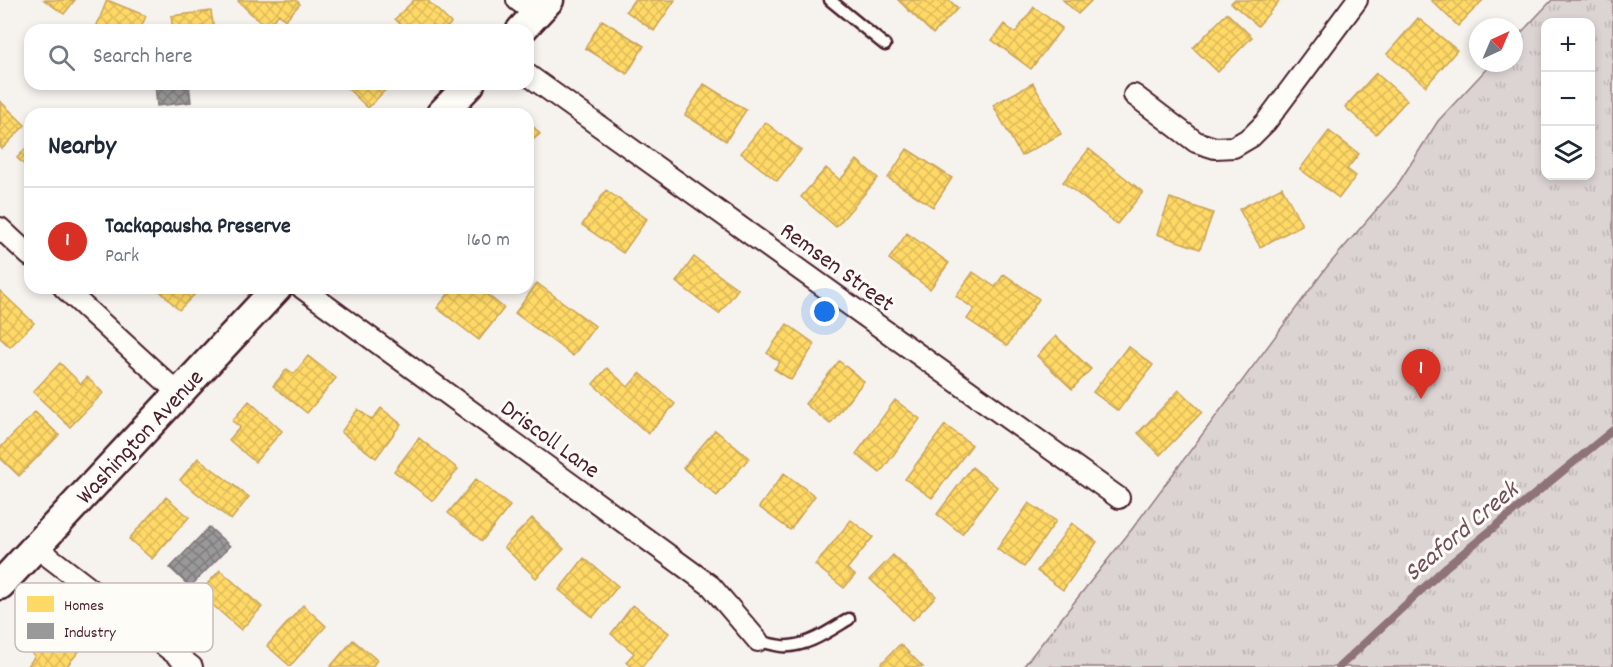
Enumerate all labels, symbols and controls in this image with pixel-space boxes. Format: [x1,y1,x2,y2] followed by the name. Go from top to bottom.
[1469,18,1523,72] north arrow
[1541,18,1595,180] map controls
[1541,18,1595,72] button: +
[24,24,534,90] search box
[45,41,78,74] icon: search
[93,42,192,73] text: Search here
[1541,72,1595,126] button: −
[1541,126,1595,180] button: layers
[48,129,116,166] text: Nearby
[105,212,291,243] text: Tackapausha Preserve
[772,215,901,322] street label: Remsen Street
[65,227,70,255] text: 1
[467,227,510,255] text: 160 m
[105,243,139,271] text: Park
[810,297,839,326] your location
[1402,350,1440,399] pin: 1
[69,363,213,513] street label: Washington Avenue
[492,393,606,488] street label: Driscoll Lane
[1397,472,1529,592] water label: Seaford Creek
[15,583,213,652] legend
[64,595,104,618] text: Homes
[64,622,116,645] text: Industry

